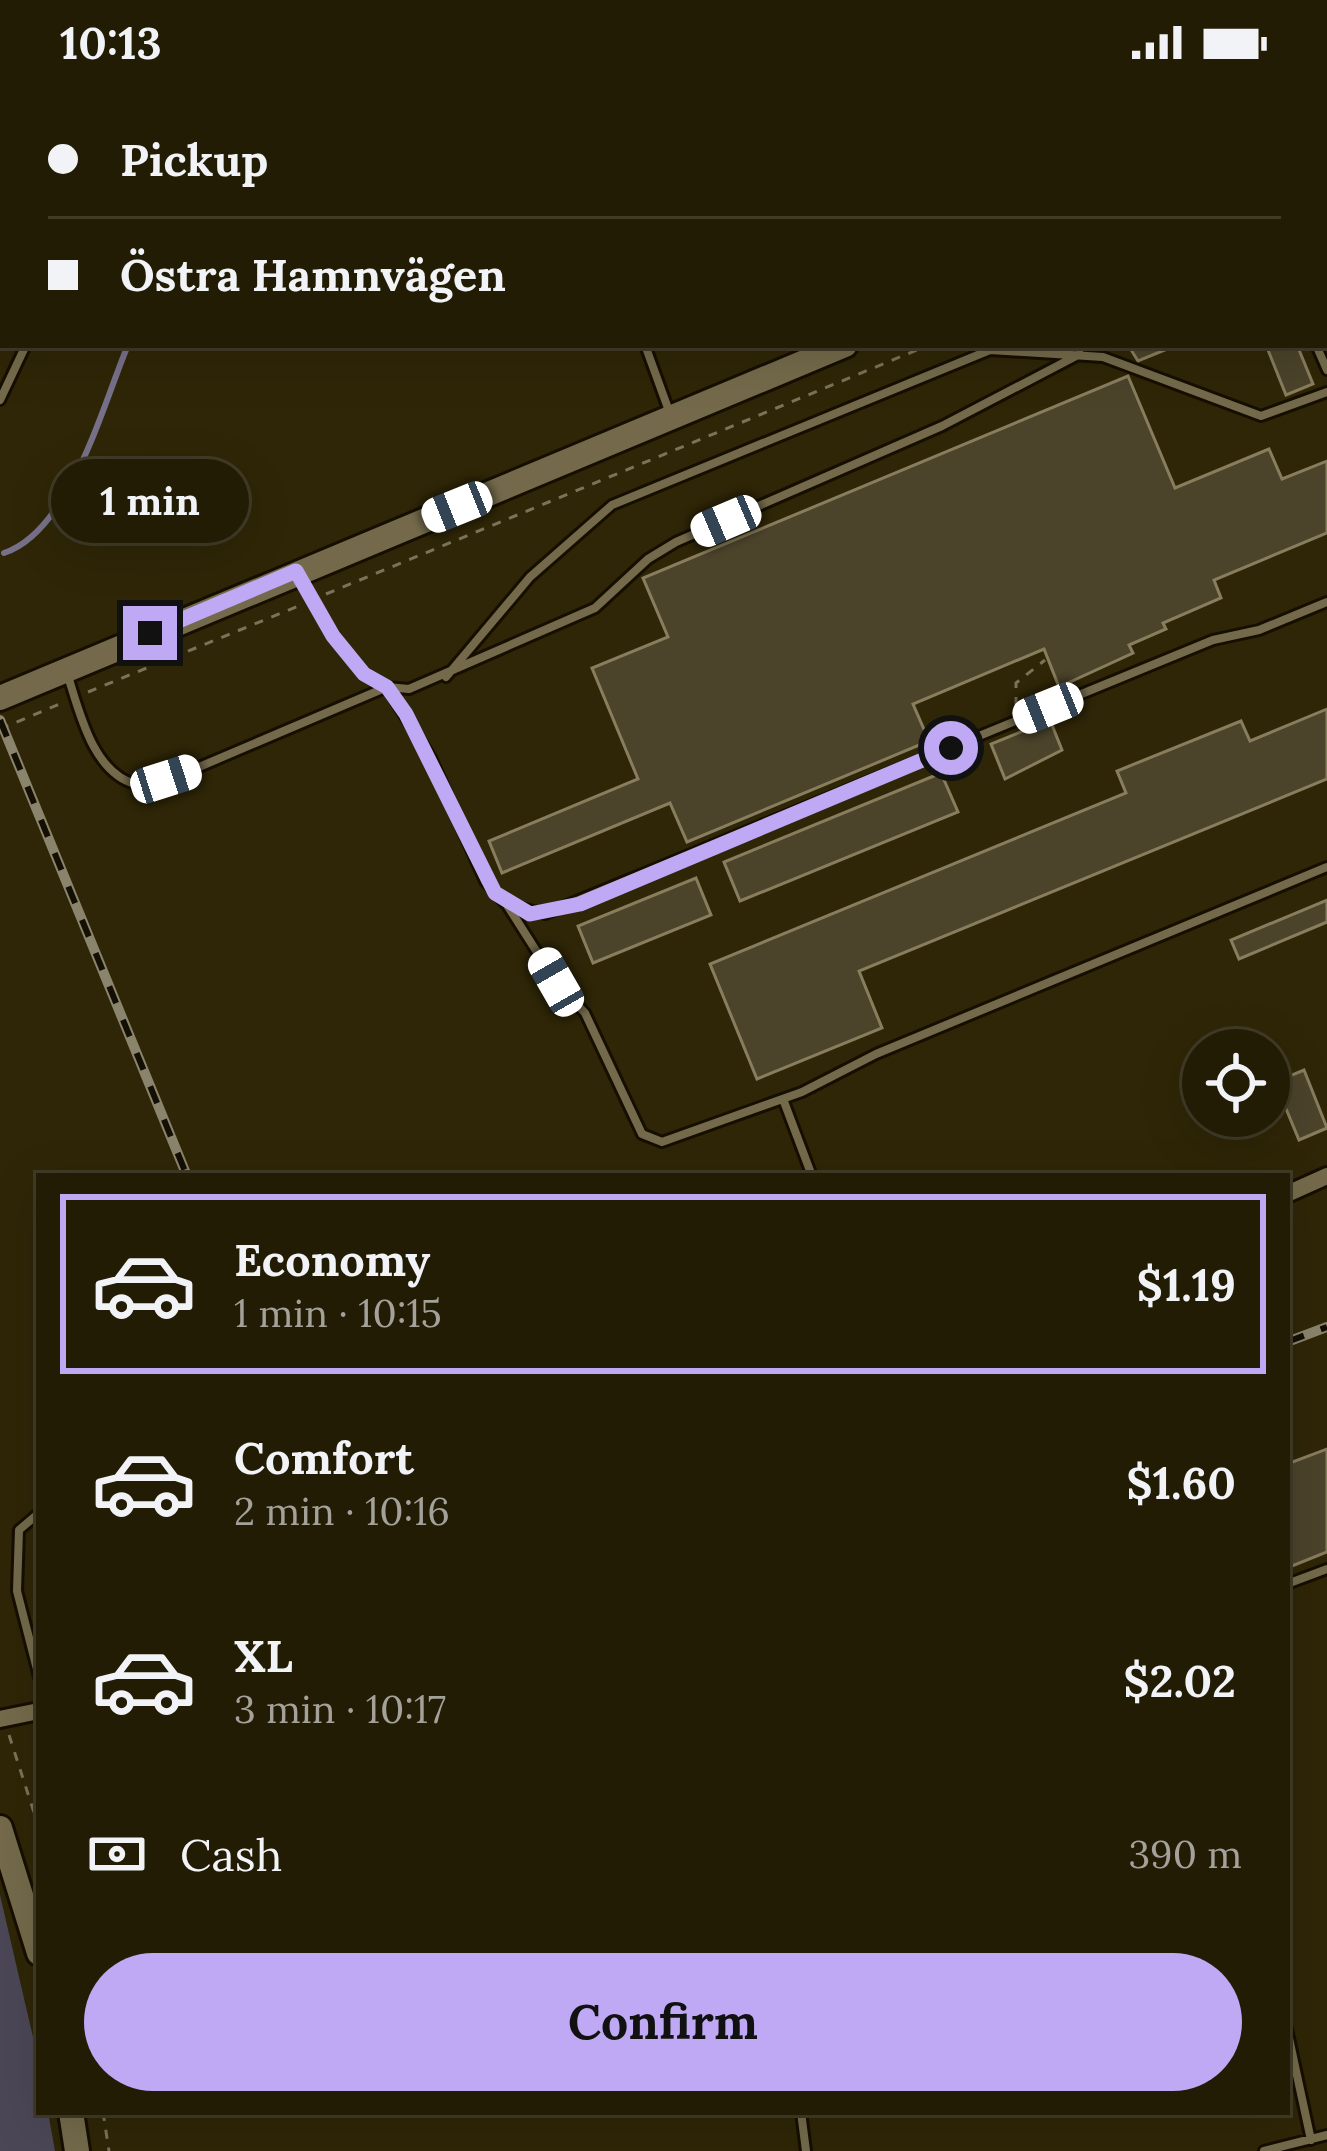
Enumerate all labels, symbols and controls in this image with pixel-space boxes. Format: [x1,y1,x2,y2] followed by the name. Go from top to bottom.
[60,14,162,71] text: 10:13
[120,131,268,188] text: Pickup
[120,246,506,303] text: Östra Hamnvägen
[51,459,249,543] callout: 1 min
[100,476,200,526] text: 1 min
[417,477,497,537] car
[686,490,766,552] car
[123,606,177,660] route end
[1008,678,1088,738] car
[924,721,978,775] route start
[126,751,206,807] car
[522,942,590,1022] car
[1182,1029,1290,1137] map controls
[1182,1029,1290,1137] button: locate
[90,1230,198,1338] icon: car
[234,1231,430,1288] text: Economy
[1137,1256,1236,1313] text: $1.19
[234,1288,442,1338] text: 1 min · 10:15
[90,1428,198,1536] icon: car
[234,1429,414,1486] text: Comfort
[1126,1454,1236,1511] text: $1.60
[234,1486,450,1536] text: 2 min · 10:16
[90,1626,198,1734] icon: car
[234,1627,293,1684] text: XL
[1123,1652,1236,1709] text: $2.02
[234,1684,446,1734] text: 3 min · 10:17
[84,1821,150,1887] icon: cash
[180,1826,282,1883] text: Cash
[1128,1829,1242,1879] text: 390 m
[84,1953,1242,2091] button: Confirm

